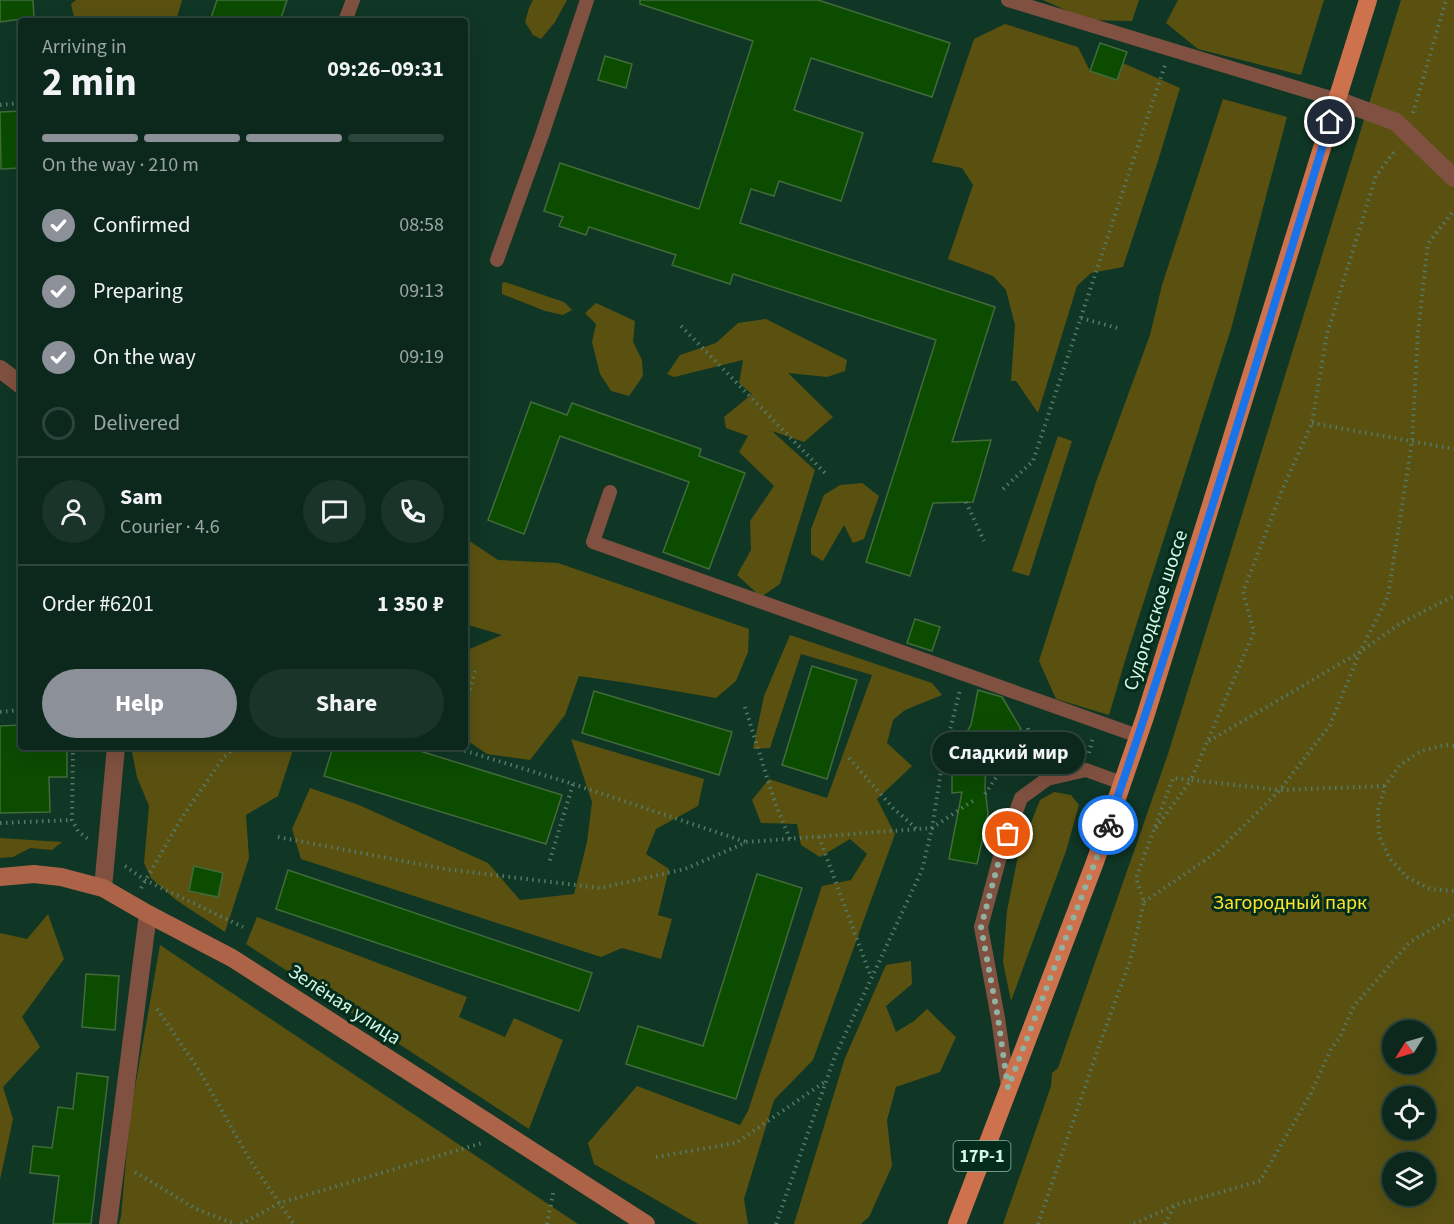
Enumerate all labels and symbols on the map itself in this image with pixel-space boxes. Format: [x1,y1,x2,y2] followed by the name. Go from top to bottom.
[1304,96,1355,147] pin
[1117,526,1195,694] street label: Судогодское шоссе
[932,732,1084,774] callout: Сладкий мир
[1078,795,1138,855] courier
[982,808,1033,859] pin
[1213,889,1367,917] park label: Загородный парк
[283,958,406,1052] street label: Зелёная улица
[1382,1020,1436,1074] north arrow
[954,1141,1010,1171] road number: 17Р-1

